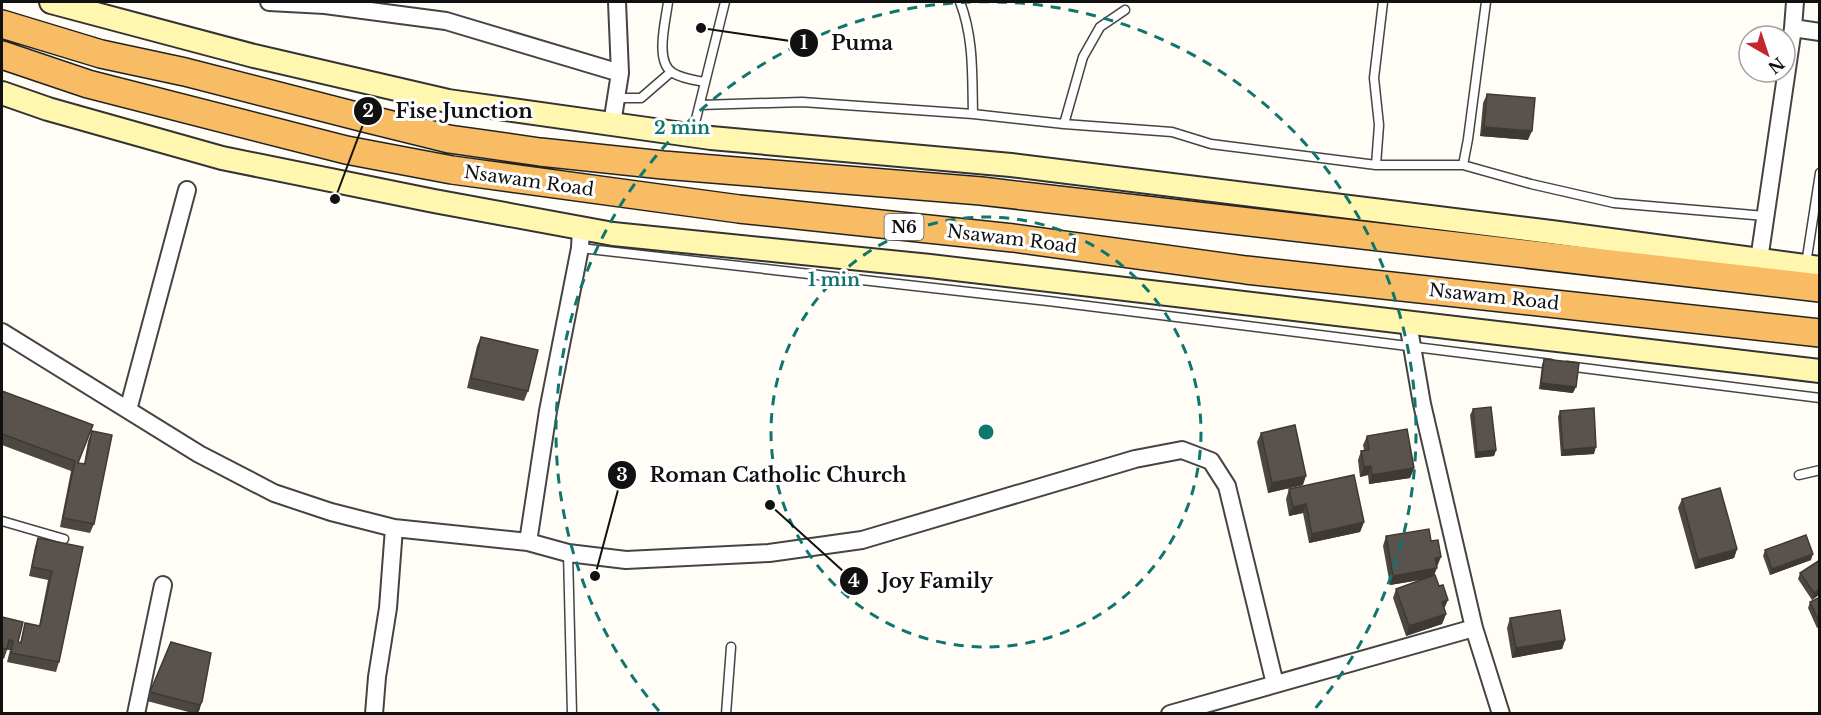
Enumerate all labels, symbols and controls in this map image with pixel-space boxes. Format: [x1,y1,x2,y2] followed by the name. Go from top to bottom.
[789,24,905,62] callout: Puma
[1737,24,1797,84] north arrow
[831,31,894,55] text: Puma
[800,32,808,54] text: 1
[1764,53,1789,78] text: N
[353,92,545,130] callout: Fise Junction
[395,99,533,123] text: Fise Junction
[362,100,374,122] text: 2
[654,117,710,139] text: 2 min
[463,161,595,201] street label: Nsawam Road
[884,214,924,240] road number: N6
[946,220,1078,258] street label: Nsawam Road
[808,269,860,291] text: 1 min
[1428,279,1560,315] street label: Nsawam Road
[976,422,996,442] centre of rings
[607,456,919,494] callout: Roman Catholic Church
[649,463,907,487] text: Roman Catholic Church
[616,464,628,486] text: 3
[839,562,1006,600] callout: Joy Family
[877,569,994,593] text: Joy Family
[848,570,860,592] text: 4

